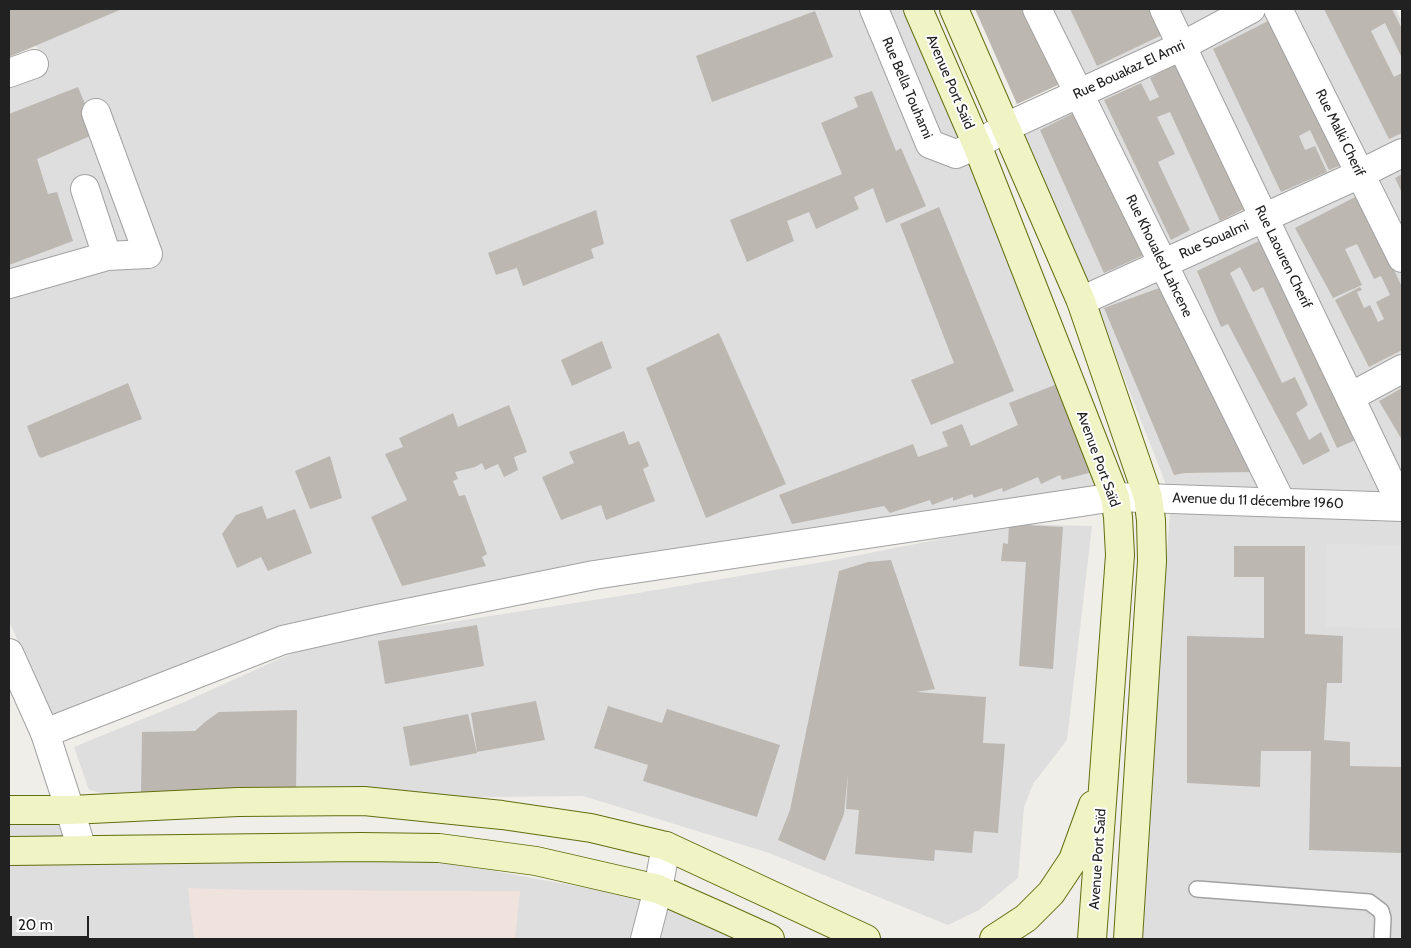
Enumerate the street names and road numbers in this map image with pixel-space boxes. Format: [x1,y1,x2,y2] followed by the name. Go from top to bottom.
[923,32,977,132] street label: Avenue Port Saïd
[878,35,936,141] street label: Rue Bella Touhami
[1071,37,1187,103] street label: Rue Bouakaz El Amri
[1312,87,1368,179] street label: Rue Malki Cherif
[1122,192,1196,320] street label: Rue Khoualed Lahcene
[1251,203,1315,311] street label: Rue Laouren Cherif
[1177,217,1251,263] street label: Rue Soualmi
[1073,409,1123,509] street label: Avenue Port Saïd
[1172,490,1344,512] street label: Avenue du 11 décembre 1960
[1086,808,1110,910] street label: Avenue Port Saïd

